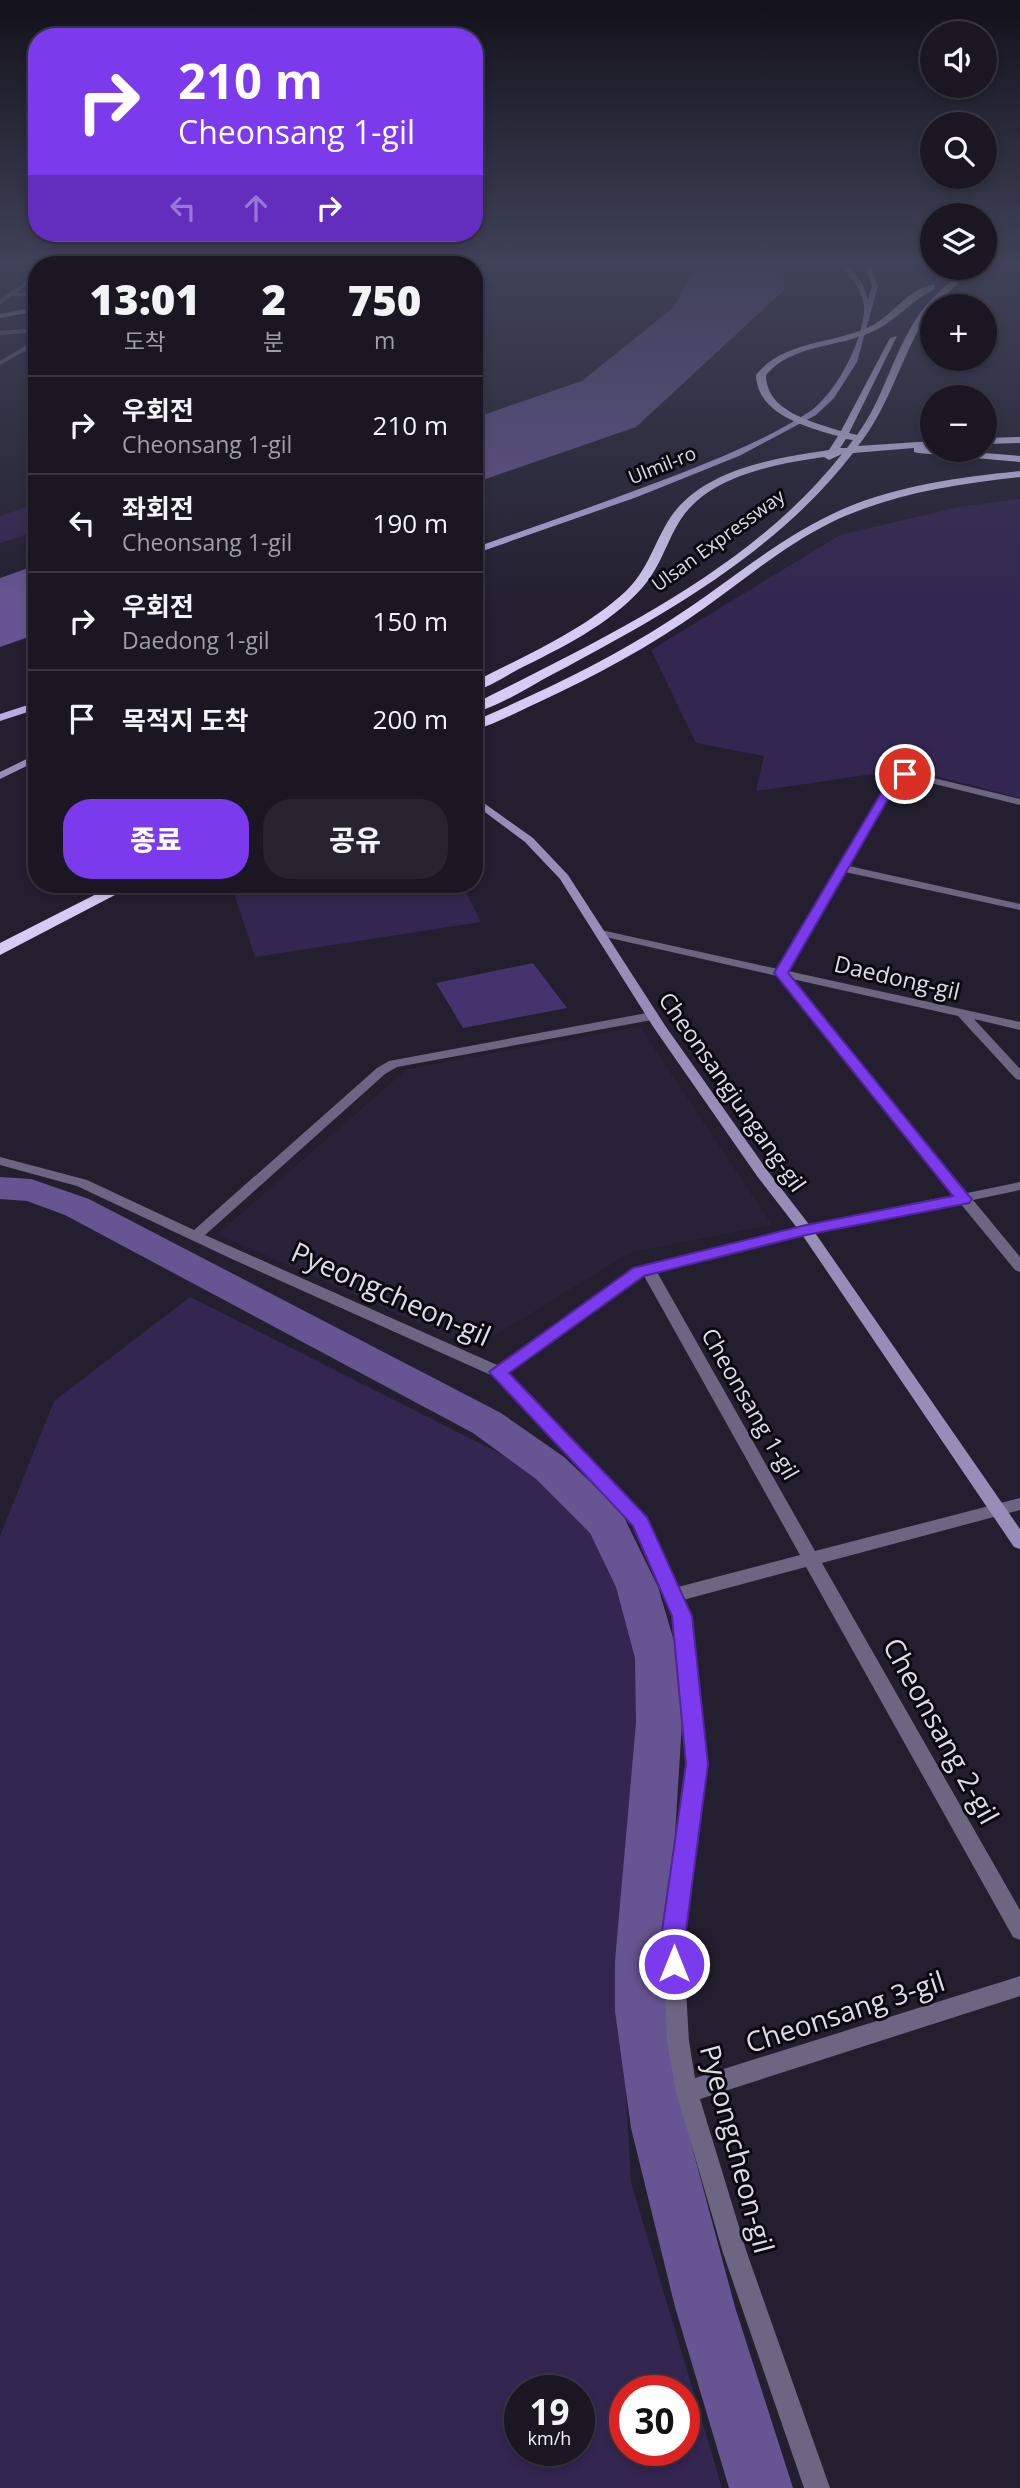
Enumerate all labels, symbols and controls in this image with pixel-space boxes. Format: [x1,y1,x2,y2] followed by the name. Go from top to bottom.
[920,21,997,462] map controls
[920,21,997,98] button: sound
[178,47,323,113] text: 210 m
[63,56,154,147] icon: right
[178,110,415,153] text: Cheonsang 1-gil
[920,112,997,189] button: search
[164,189,202,227] icon: left
[237,189,275,227] icon: ahead
[310,189,348,227] icon: right
[920,203,997,280] button: layers
[89,270,200,327] text: 13:01
[262,270,286,327] text: 2
[348,271,421,328] text: 750
[920,294,997,371] button: +
[374,324,395,356] text: m
[124,325,166,357] text: 도착
[263,325,284,357] text: 분
[920,385,997,462] button: −
[122,392,194,428] text: 우회전
[63,406,101,444] icon: right
[373,407,448,443] text: 210 m
[122,428,292,460] text: Cheonsang 1-gil
[624,440,700,490] street label: Ulmil-ro
[646,483,790,597] street label: Ulsan Expressway
[122,490,194,526] text: 좌회전
[63,504,101,542] icon: left
[373,505,448,541] text: 190 m
[122,526,292,558] text: Cheonsang 1-gil
[122,588,194,624] text: 우회전
[63,602,101,640] icon: right
[373,603,448,639] text: 150 m
[122,624,270,656] text: Daedong 1-gil
[63,700,101,738] icon: arrive
[373,701,448,737] text: 200 m
[122,702,248,738] text: 목적지 도착
[875,744,935,804] pin
[886,755,924,793] icon: arrive
[63,799,249,879] button: 종료
[263,799,448,879] button: 공유
[831,947,963,1007] street label: Daedong-gil
[652,985,814,1198] street label: Cheonsangjungang-gil
[286,1232,497,1354] street label: Pyeongcheon-gil
[694,1322,807,1485] street label: Cheonsang 1-gil
[875,1631,1009,1830] street label: Cheonsang 2-gil
[637,1927,711,2001] position arrow
[740,1961,949,2061] street label: Cheonsang 3-gil
[692,2040,784,2257] street label: Pyeongcheon-gil
[609,2375,700,2466] speed limit sign: 30
[529,2388,570,2435] text: 19
[528,2426,571,2450] text: km/h

